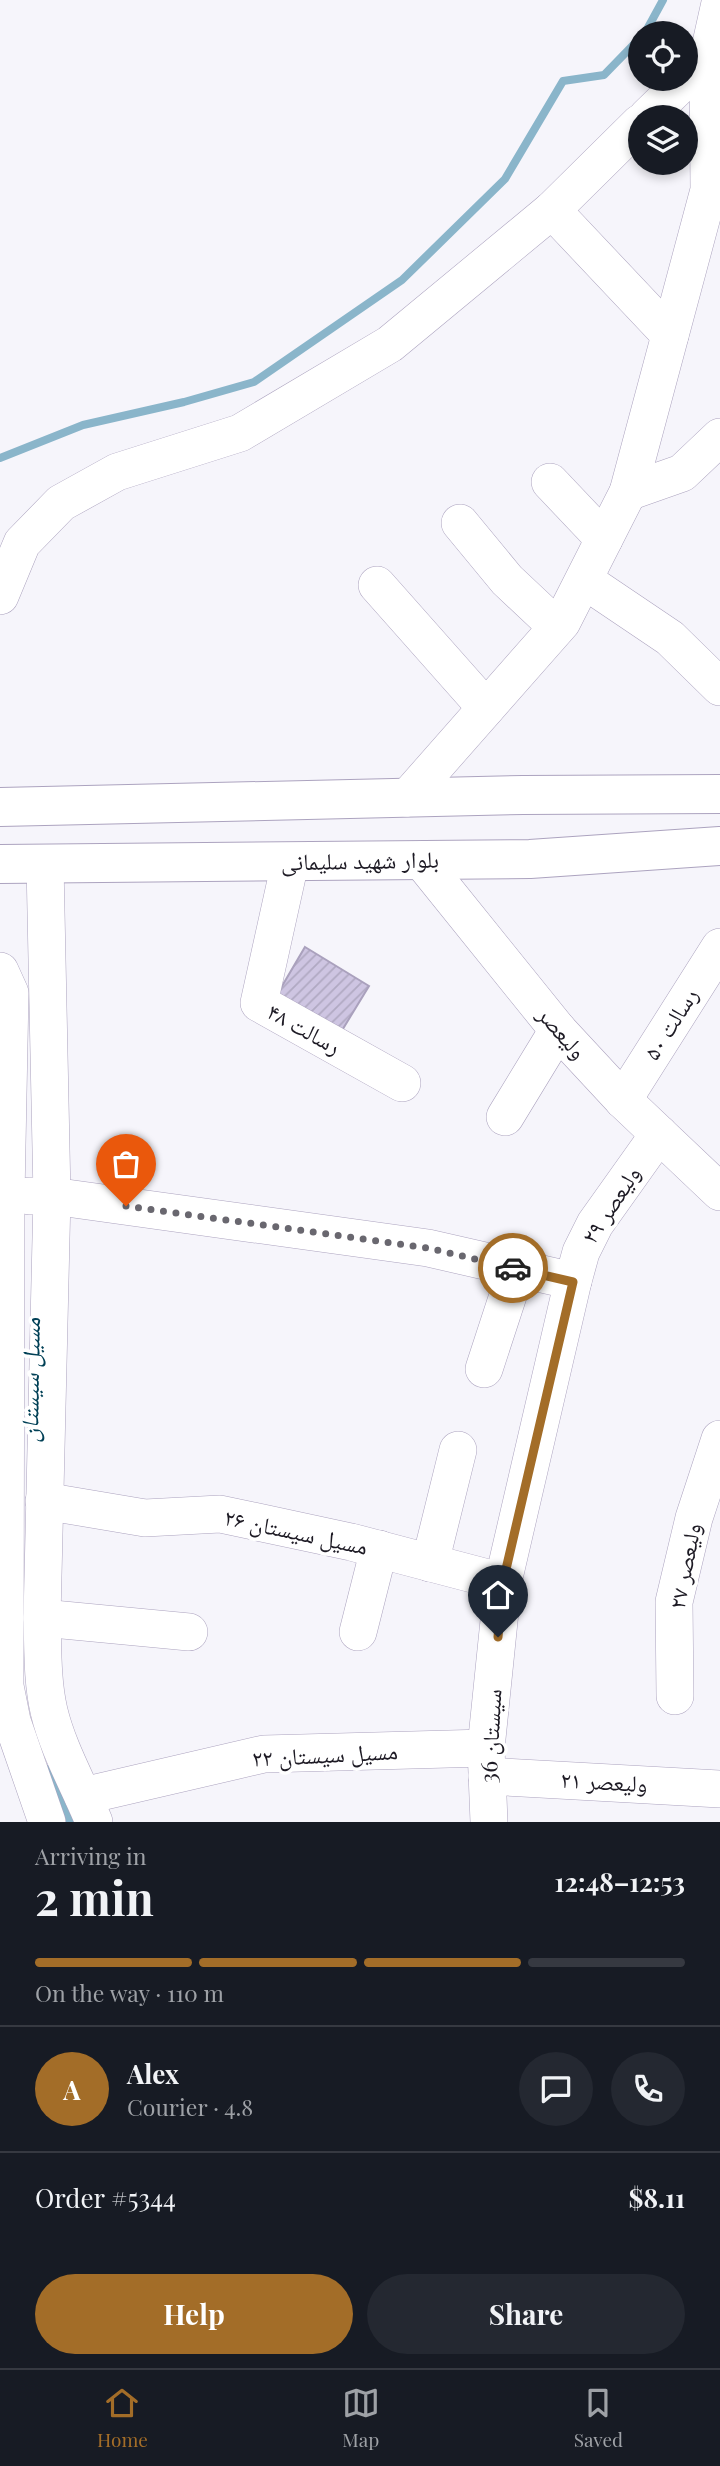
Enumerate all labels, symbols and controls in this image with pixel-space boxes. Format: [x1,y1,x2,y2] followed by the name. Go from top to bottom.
[628,21,698,175] map controls
[628,21,698,91] button: locate
[628,105,698,175] button: layers
[281,843,439,876] street label: بلوار شهید سلیمانی
[635,981,704,1065] street label: رسالت ۵۰
[262,995,347,1061] street label: رسالت ۴۸
[531,998,595,1065] street label: ولیعصر
[96,1134,156,1206] pin
[107,1145,145,1183] icon: bag
[573,1159,646,1249] street label: ولیعصر ۲۹
[478,1233,548,1303] courier
[494,1249,532,1287] icon: car
[12,1317,47,1443] water label: مسیل سیستان
[222,1500,371,1561] street label: مسیل سیستان ۲۶
[660,1520,707,1611] street label: ولیعصر ۲۷
[468,1565,528,1637] pin
[479,1576,517,1614] icon: home
[472,1688,507,1784] street label: سیستان 36
[251,1734,399,1773] street label: مسیل سیستان ۲۲
[560,1763,648,1798] street label: ولیعصر ۲۱
[35,1840,147,1871] text: Arriving in
[554,1864,685,1899] text: 12:48–12:53
[35,1866,154,1928] text: 2 min
[35,1977,224,2008] text: On the way · 110 m
[519,2052,593,2126] button: chat
[611,2052,685,2126] button: phone
[127,2056,179,2091] text: Alex
[63,2072,81,2107] text: A
[127,2091,253,2122] text: Courier · 4.8
[35,2180,176,2215] text: Order #5344
[629,2180,685,2215] text: $8.11
[35,2274,353,2354] button: Help
[367,2274,685,2354] button: Share
[97,2384,148,2452] tab: Home
[342,2384,380,2452] tab: Map
[574,2384,623,2452] tab: Saved

